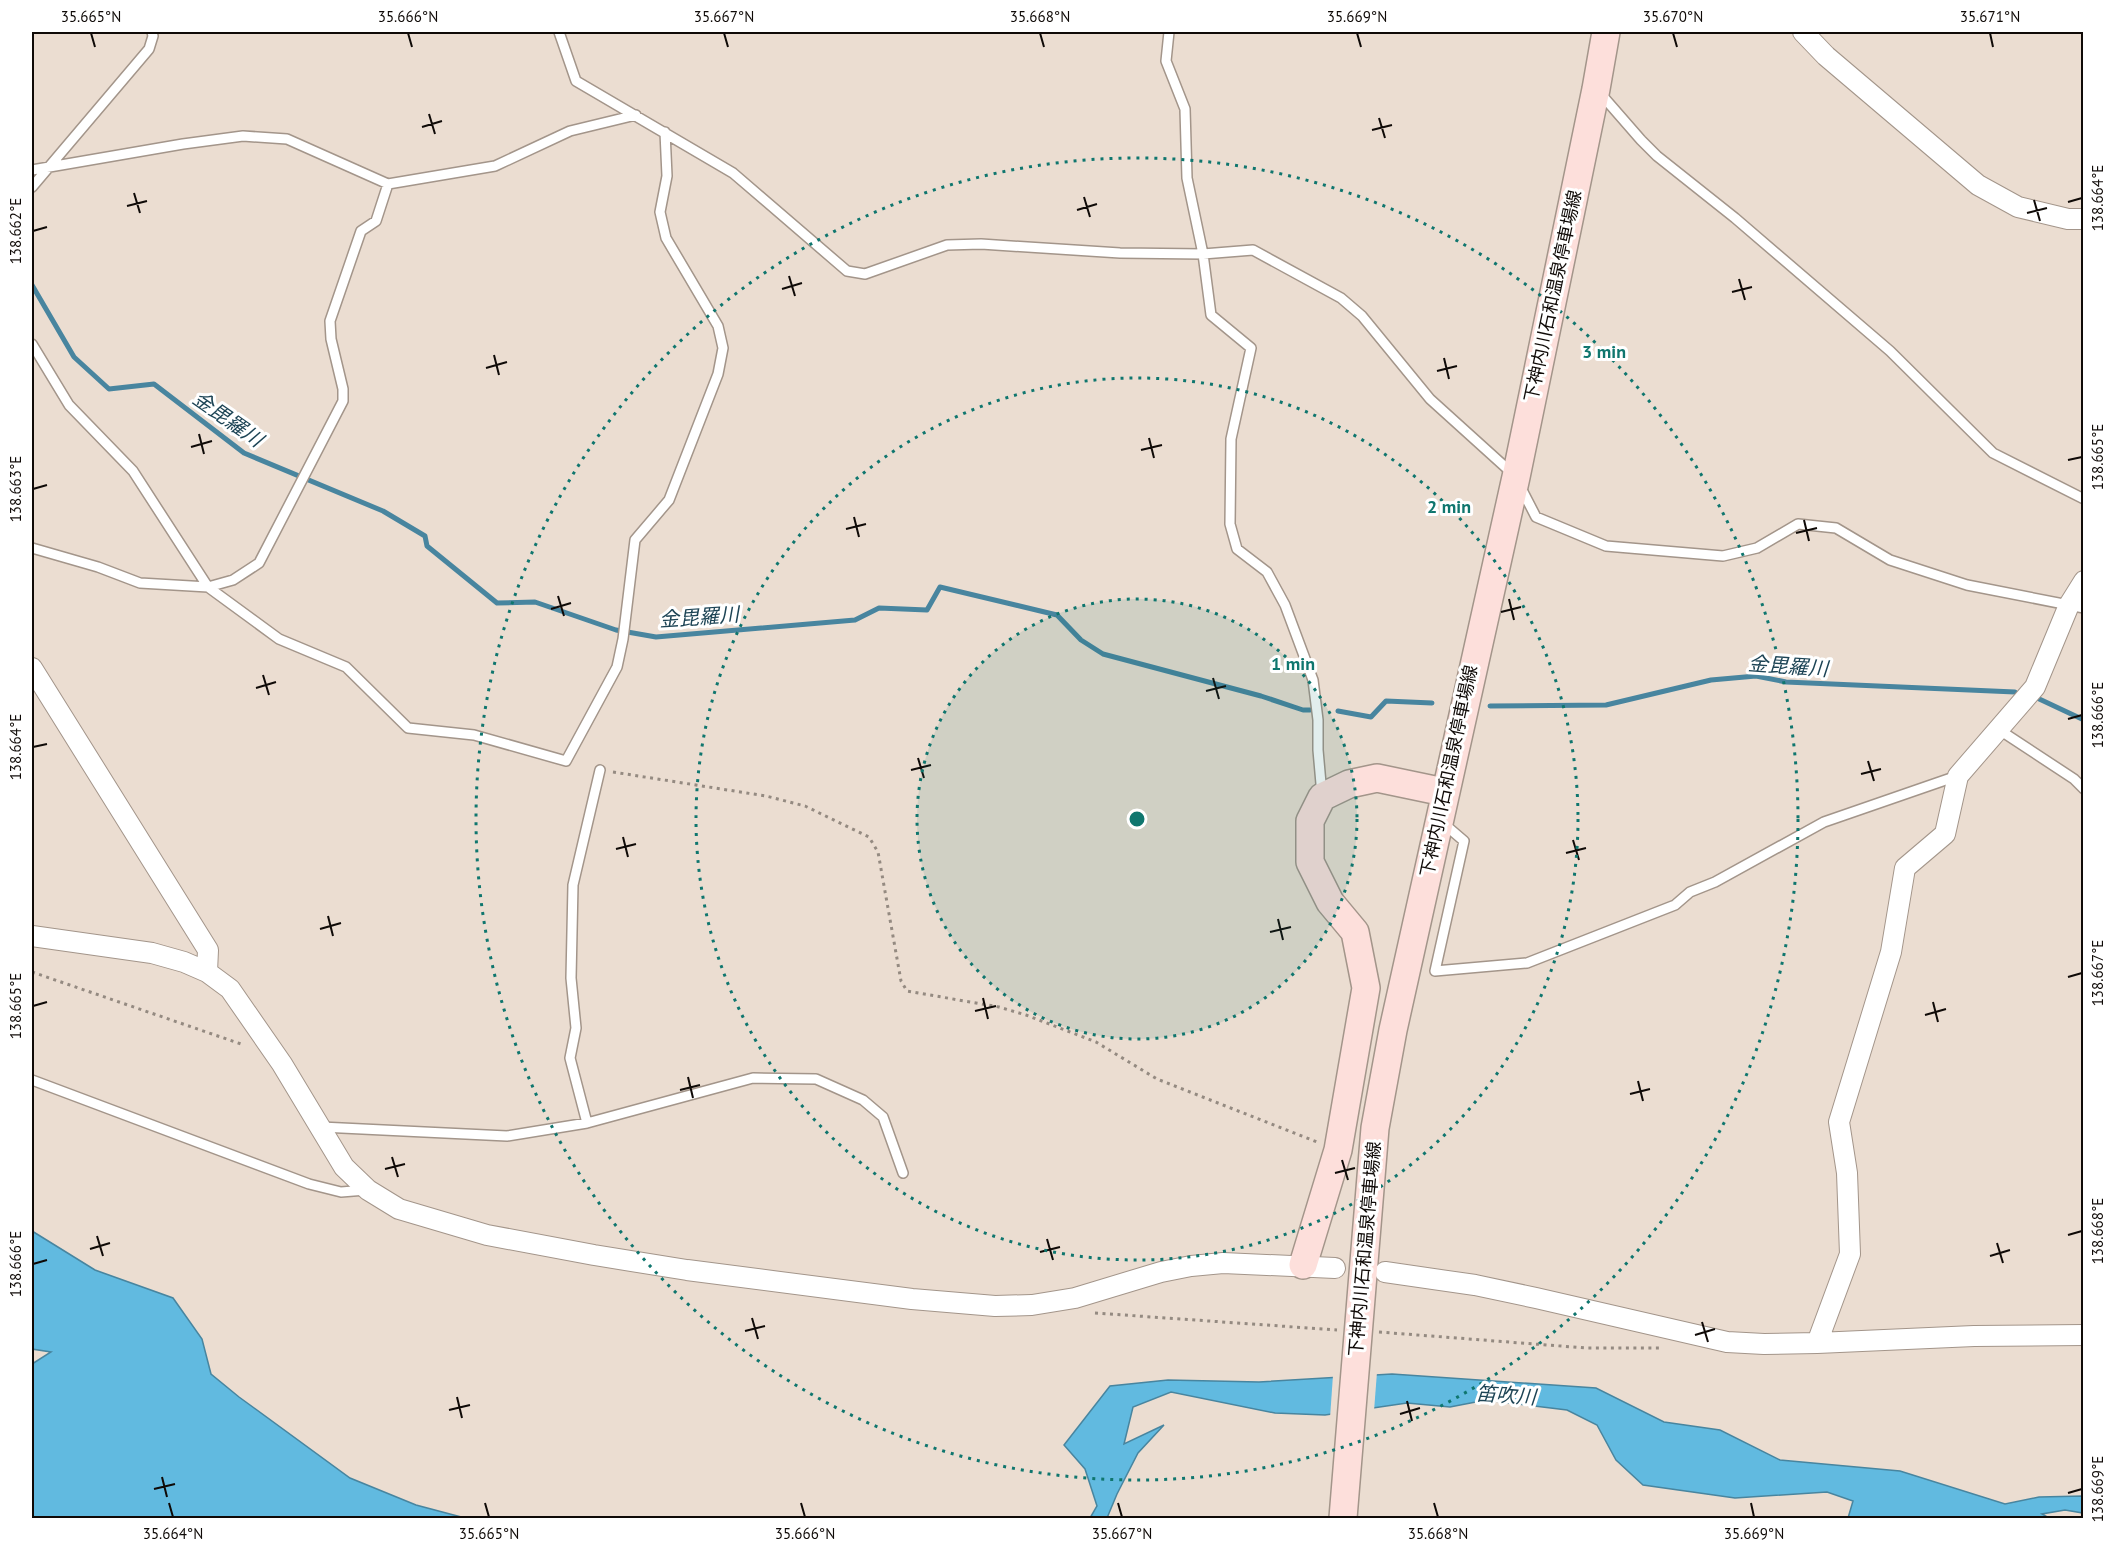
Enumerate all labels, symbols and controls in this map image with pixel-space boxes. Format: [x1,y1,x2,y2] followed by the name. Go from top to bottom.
[61,7,121,26] text: 35.665°N
[378,7,438,26] text: 35.666°N
[694,7,754,26] text: 35.667°N
[1010,7,1070,26] text: 35.668°N
[1327,7,1387,26] text: 35.669°N
[1643,7,1703,26] text: 35.670°N
[1960,7,2020,26] text: 35.671°N
[2088,165,2107,231] text: 138.664°E
[1519,188,1586,404] street label: 下神内川石和温泉停車場線
[6,198,25,264] text: 138.662°E
[1582,340,1626,363] text: 3 min
[188,385,270,454] water label: 金毘羅川
[2088,424,2107,490] text: 138.665°E
[6,456,25,522] text: 138.663°E
[1427,495,1471,518] text: 2 min
[658,601,742,633] water label: 金毘羅川
[1747,650,1831,682] water label: 金毘羅川
[1271,652,1315,675] text: 1 min
[1415,663,1482,879] street label: 下神内川石和温泉停車場線
[2088,682,2107,748] text: 138.666°E
[6,714,25,780] text: 138.664°E
[1127,809,1147,829] centre of rings
[2088,940,2107,1006] text: 138.667°E
[6,973,25,1039] text: 138.665°E
[1344,1140,1385,1358] street label: 下神内川石和温泉停車場線
[2088,1198,2107,1264] text: 138.668°E
[6,1231,25,1297] text: 138.666°E
[1475,1380,1539,1410] water label: 笛吹川
[2088,1456,2107,1522] text: 138.669°E
[143,1524,203,1543] text: 35.664°N
[459,1524,519,1543] text: 35.665°N
[775,1524,835,1543] text: 35.666°N
[1092,1524,1152,1543] text: 35.667°N
[1408,1524,1468,1543] text: 35.668°N
[1724,1524,1784,1543] text: 35.669°N

